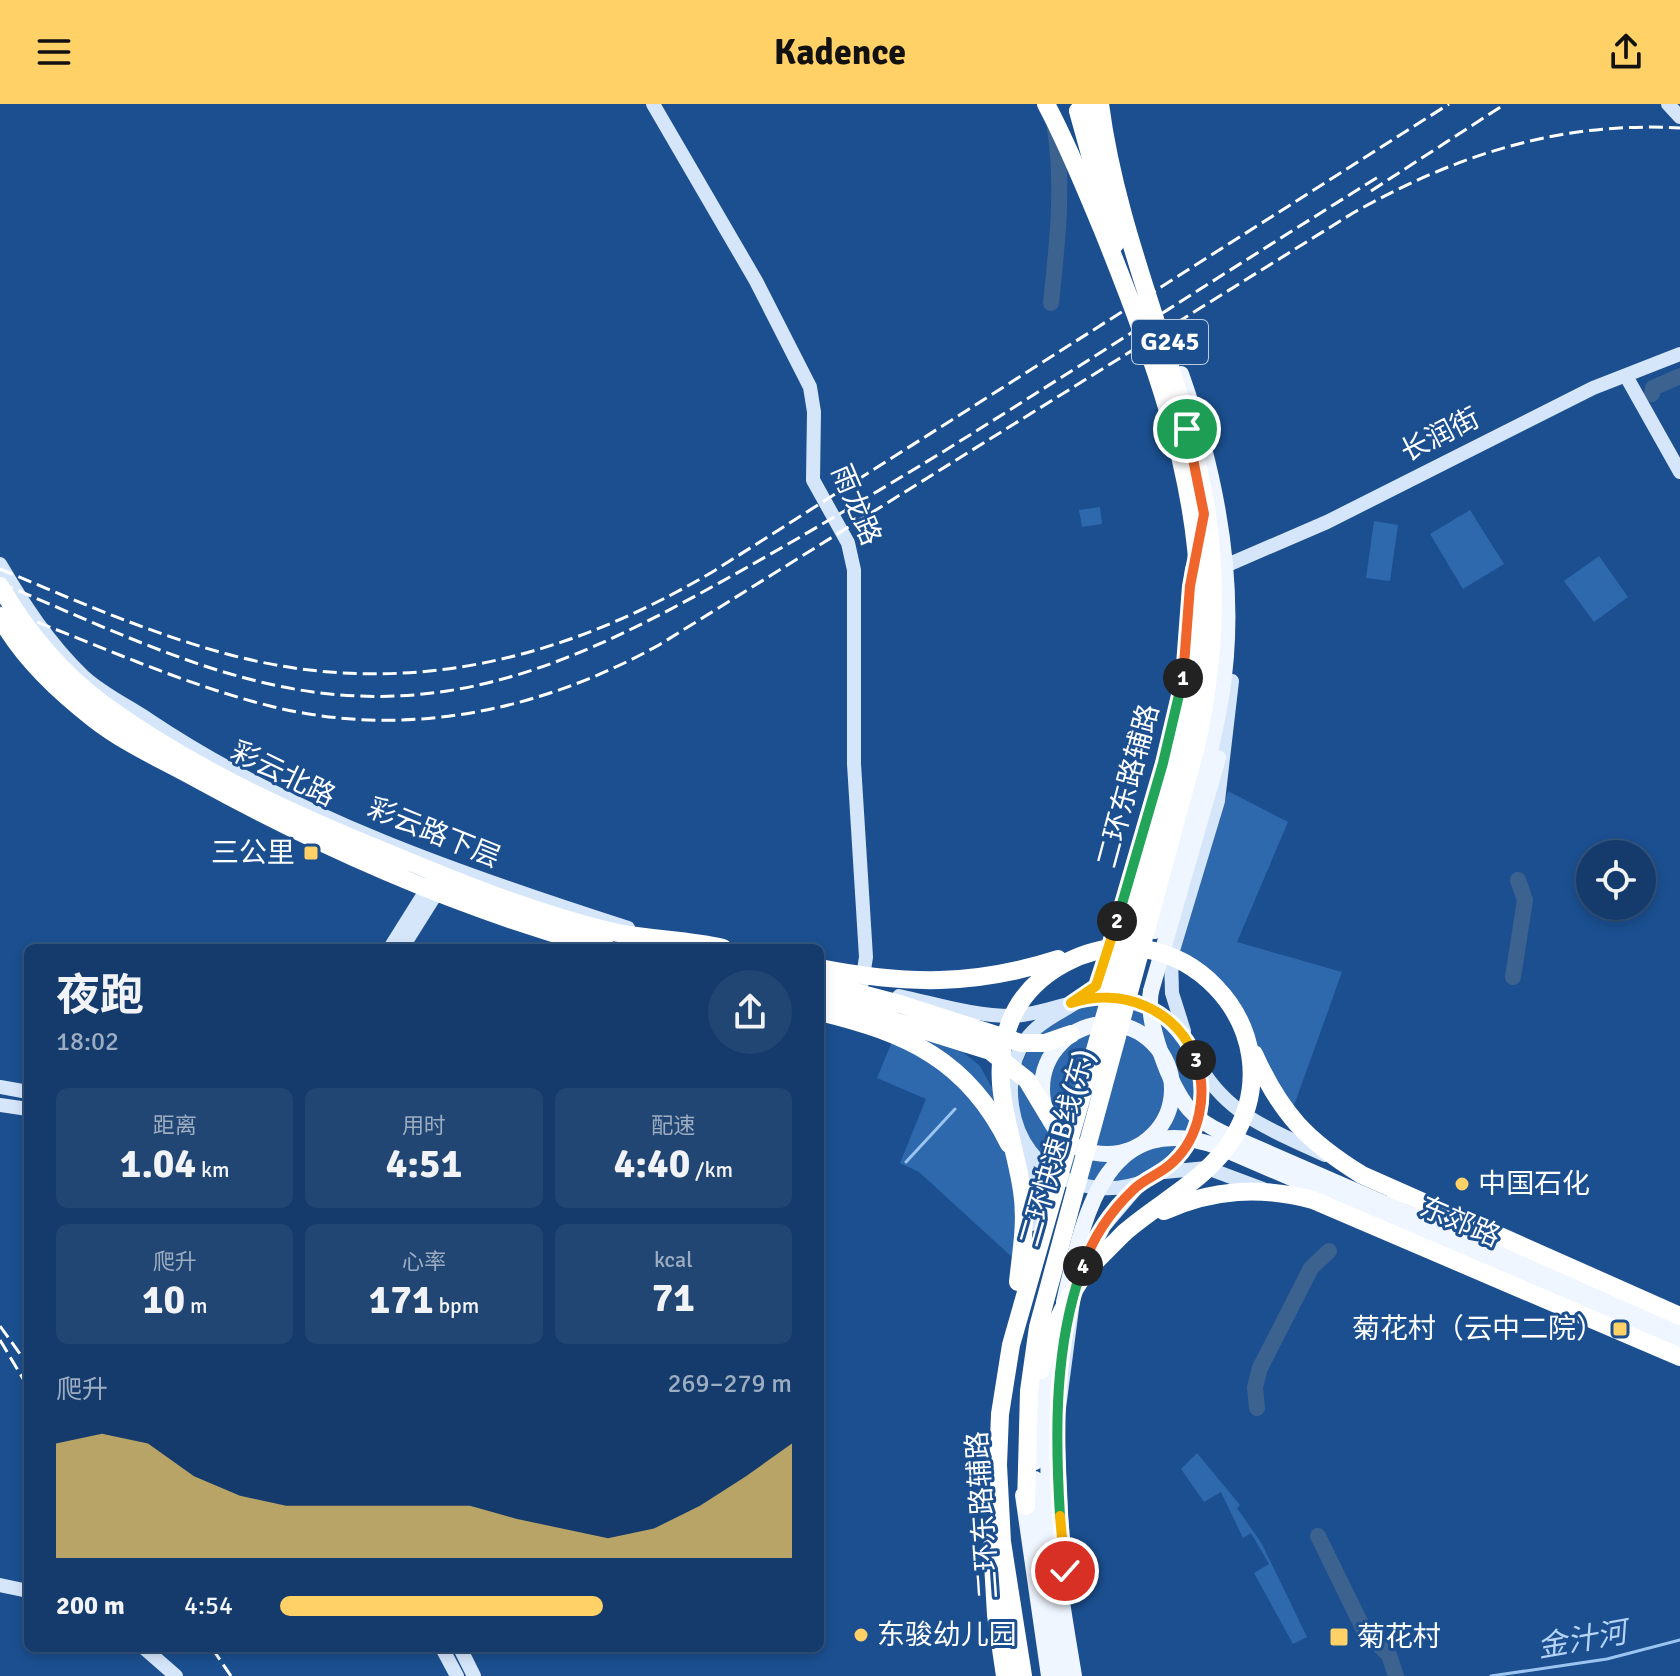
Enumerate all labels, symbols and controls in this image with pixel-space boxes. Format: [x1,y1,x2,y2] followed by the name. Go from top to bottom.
[32,30,76,74] icon: menu
[774,30,906,75] text: Kadence
[1604,30,1648,74] icon: share
[1132,320,1208,364] road number: G245
[1153,395,1221,463] pin
[1395,401,1485,469] street label: 长润街
[1165,407,1209,451] icon: arrive
[824,460,888,550] street label: 雨龙路
[1163,658,1203,698] pin: 1
[1177,664,1189,691] text: 1
[1090,700,1166,872] street label: 二环东路辅路
[225,734,341,814] street label: 彩云北路
[363,791,505,875] street label: 彩云路下层
[211,836,295,870] place label: 三公里
[1576,840,1656,920] map controls
[1576,840,1656,920] button: locate
[302,844,320,862] marker: 三公里
[1097,901,1137,941] pin: 2
[1111,907,1123,934] text: 2
[56,969,144,1023] text: 夜跑
[708,970,792,1054] button: share
[56,1026,119,1058] text: 18:02
[1176,1040,1216,1080] pin: 3
[1013,1045,1101,1251] street label: 二环快速B线(东)
[1190,1046,1202,1073] text: 3
[153,1112,197,1139] text: 距离
[402,1112,446,1139] text: 用时
[651,1112,695,1139] text: 配速
[120,1139,196,1189] text: 1.04
[386,1139,462,1189] text: 4:51
[614,1139,690,1189] text: 4:40
[196,1156,230,1183] text: km
[690,1156,733,1183] text: /km
[1478,1167,1590,1201] place label: 中国石化
[1453,1175,1471,1193] marker: 中国石化
[1415,1190,1505,1254] street label: 东郊路
[654,1246,693,1273] text: kcal
[1063,1246,1103,1286] pin: 4
[153,1248,197,1275] text: 爬升
[402,1248,446,1275] text: 心率
[1077,1252,1089,1279] text: 4
[652,1273,695,1323] text: 71
[142,1275,185,1325] text: 10
[369,1275,434,1325] text: 171
[185,1292,207,1319] text: m
[434,1292,479,1319] text: bpm
[1352,1312,1604,1346] place label: 菊花村（云中二院）
[1611,1320,1629,1338] marker: 菊花村（云中二院）
[668,1368,792,1400] text: 269–279 m
[56,1374,108,1406] text: 爬升
[960,1430,1006,1600] street label: 二环东路辅路
[1031,1537,1099,1605] pin
[1043,1549,1087,1593] icon: check
[56,1590,125,1622] text: 200 m
[184,1590,233,1622] text: 4:54
[1534,1613,1634,1666] water label: 金汁河
[877,1618,1017,1652] place label: 东骏幼儿园
[1357,1620,1441,1654] place label: 菊花村
[852,1626,870,1644] marker: 东骏幼儿园
[1328,1626,1350,1648] marker: 菊花村

